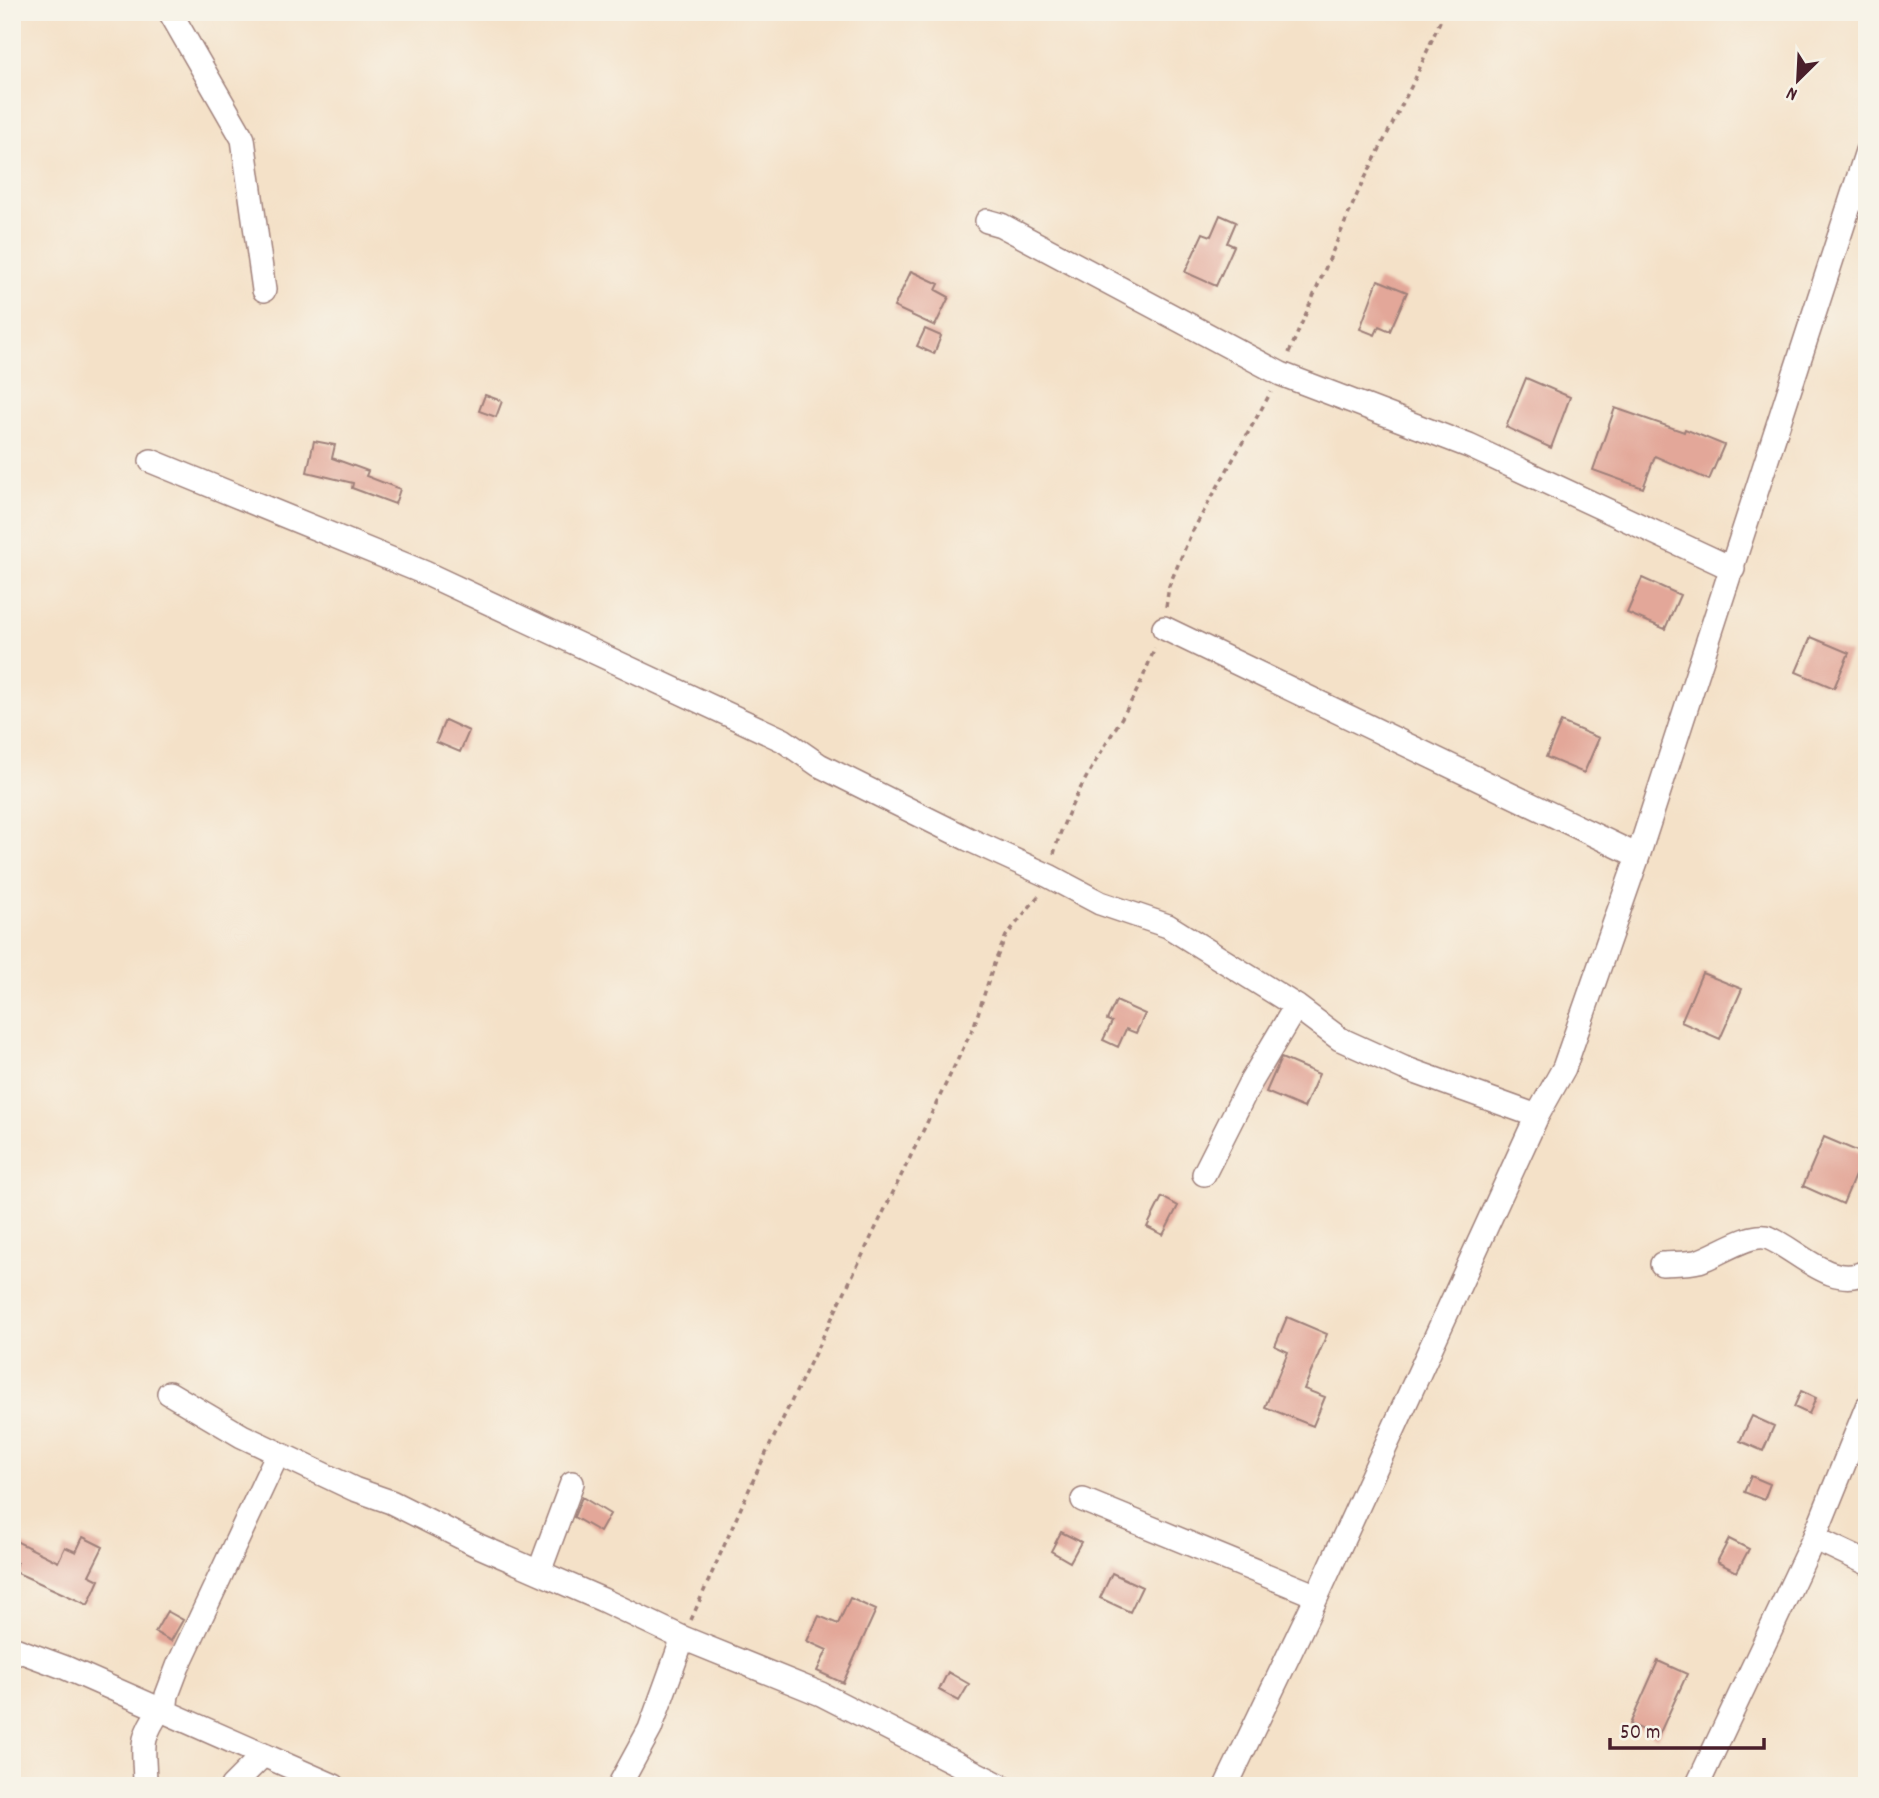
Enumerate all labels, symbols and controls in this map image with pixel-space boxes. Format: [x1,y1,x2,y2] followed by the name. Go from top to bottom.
[1764,46,1834,116] north arrow
[1783,78,1802,107] text: N
[1610,1707,1764,1751] scale bar
[1620,1719,1660,1749] text: 50 m

